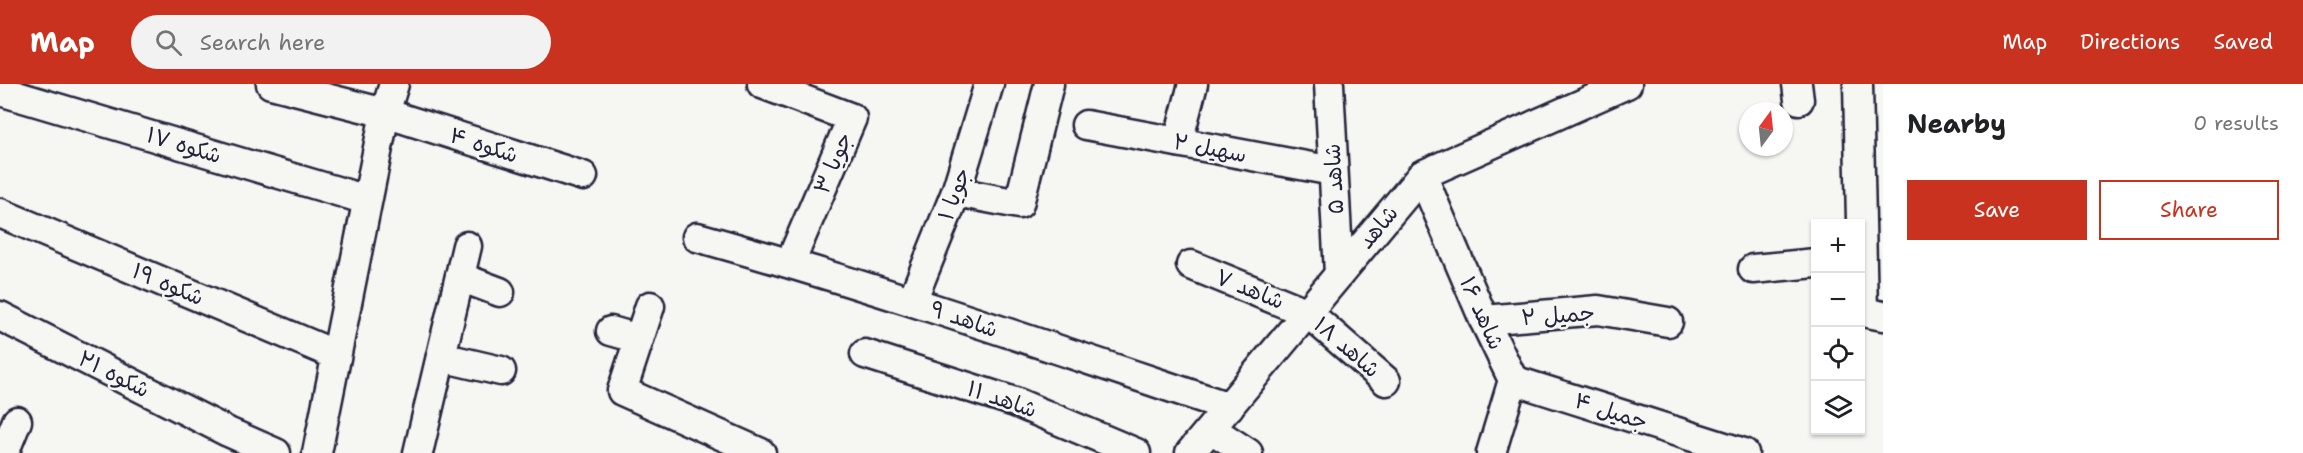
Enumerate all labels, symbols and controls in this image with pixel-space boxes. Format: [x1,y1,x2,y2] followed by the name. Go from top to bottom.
[131,15,551,69] search box
[30,23,95,61] text: Map
[152,26,185,59] icon: search
[200,28,325,57] text: Search here
[2002,28,2047,56] text: Map
[2080,28,2180,56] text: Directions
[2213,28,2273,56] text: Saved
[1739,102,1793,156] north arrow
[1907,106,2006,141] text: Nearby
[2193,110,2279,136] text: 0 results
[143,120,225,170] street label: شکوه ۱۷
[446,120,522,170] street label: شکوه ۴
[1171,127,1249,169] street label: سهیل ۲
[807,128,859,198] street label: جویا ۳
[1318,143,1350,215] street label: شاهد ۵
[931,164,977,224] street label: جویا ۱
[1907,180,2087,240] button: Save
[2099,180,2279,240] button: Share
[1351,199,1405,255] street label: شاهد
[1811,219,1865,435] map controls
[1811,219,1865,273] button: +
[128,256,208,312] street label: شکوه ۱۹
[1211,262,1289,316] street label: شاهد ۷
[1453,272,1511,354] street label: شاهد ۱۶
[1811,273,1865,327] button: −
[926,294,1002,344] street label: شاهد ۹
[1520,298,1596,332] street label: جمیل ۲
[1308,310,1386,384] street label: شاهد ۱۸
[1811,327,1865,381] button: locate
[73,344,155,404] street label: شکوه ۲۱
[963,374,1041,424] street label: شاهد ۱۱
[1811,381,1865,435] button: layers
[1571,386,1651,436] street label: جمیل ۴

